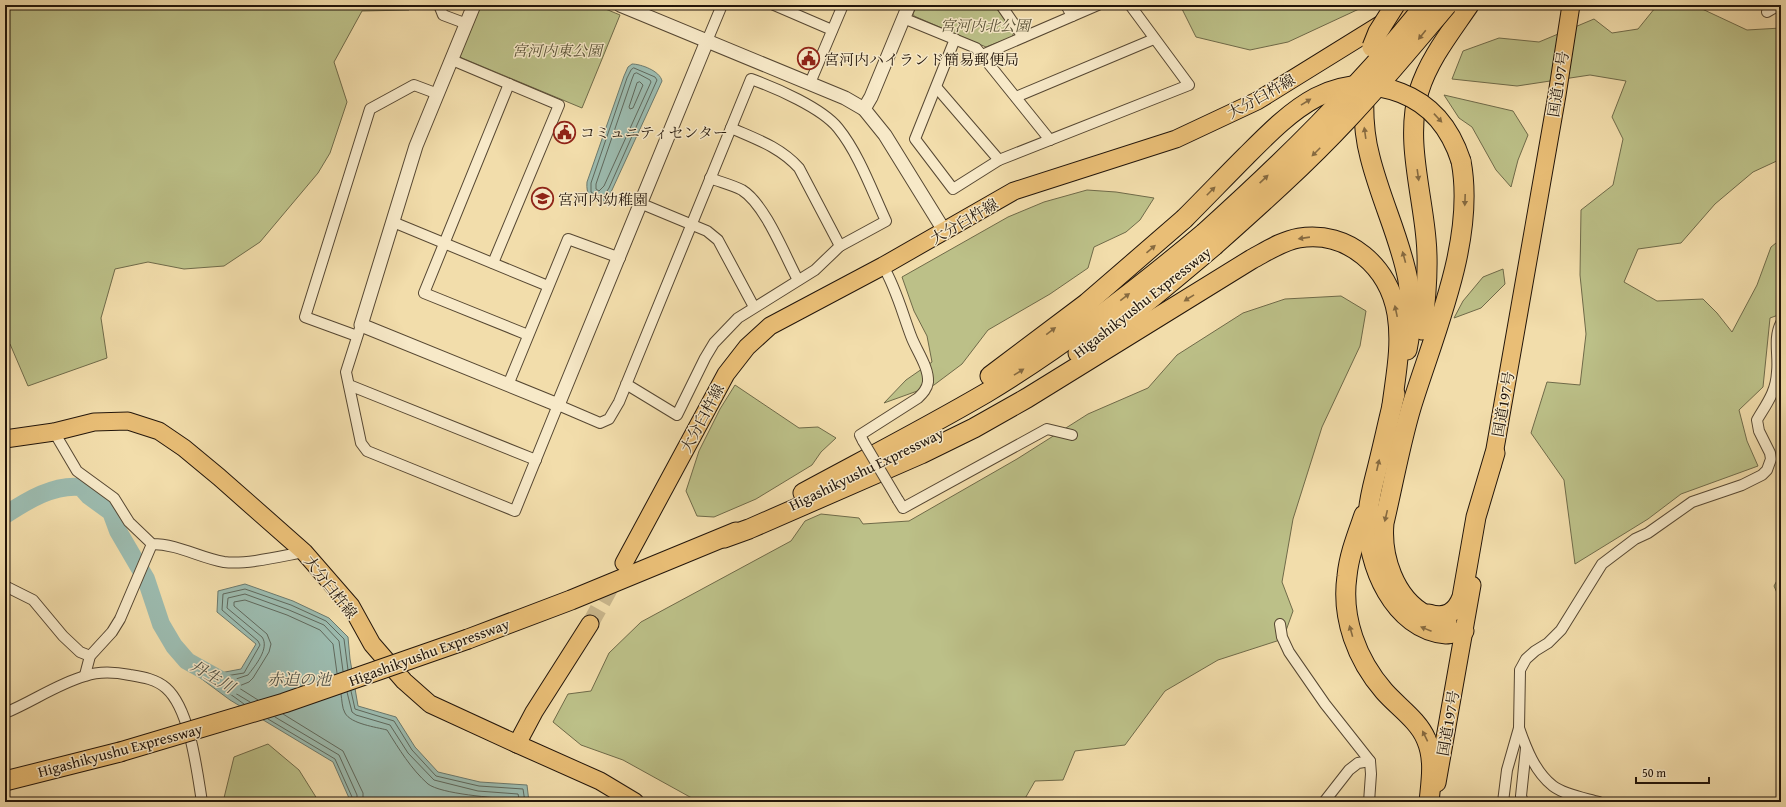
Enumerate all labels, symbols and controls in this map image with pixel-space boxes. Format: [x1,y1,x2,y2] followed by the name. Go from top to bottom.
[940,15,1033,36] park label: 宮河内北公園
[1418,30,1426,41] one-way arrow
[512,40,605,61] park label: 宮河内東公園
[796,46,822,72] public building icon: 宮河内ハイランド簡易郵便局
[824,49,1019,70] place label: 宮河内ハイランド簡易郵便局
[1542,49,1574,119] street label: 国道197号
[1223,69,1299,123] street label: 大分臼杵線
[1300,99,1312,106] one-way arrow
[1433,113,1442,123] one-way arrow
[552,119,578,145] public building icon: コミュニティセンター
[580,122,728,143] place label: コミュニティセンター
[1362,127,1368,139] one-way arrow
[1311,147,1320,157] one-way arrow
[1415,169,1421,181] one-way arrow
[1259,174,1269,183] one-way arrow
[530,186,556,212] school or university icon: 宮河内幼稚園
[1206,186,1216,196] one-way arrow
[558,189,648,210] place label: 宮河内幼稚園
[926,193,1002,249] street label: 大分臼杵線
[1462,194,1468,207] one-way arrow
[1298,235,1310,241] one-way arrow
[1069,241,1216,362] street label: Higashikyushu Expressway
[1146,244,1156,253] one-way arrow
[1400,251,1406,263] one-way arrow
[1119,293,1130,302] one-way arrow
[1183,294,1195,301] one-way arrow
[1392,305,1398,317] one-way arrow
[1045,327,1056,336] one-way arrow
[1013,368,1024,376] one-way arrow
[1487,369,1519,439] street label: 国道197号
[675,380,729,456] street label: 大分臼杵線
[785,422,947,516] street label: Higashikyushu Expressway
[1375,459,1381,471] one-way arrow
[1382,510,1388,523] one-way arrow
[300,551,362,623] street label: 大分臼杵線
[346,613,513,691] street label: Higashikyushu Expressway
[1348,625,1354,637] one-way arrow
[1419,625,1431,631] one-way arrow
[186,653,241,700] water label: 丹生川
[267,667,333,691] water label: 赤迫の池
[1432,688,1464,758] street label: 国道197号
[35,718,205,782] street label: Higashikyushu Expressway
[1422,731,1428,742] one-way arrow
[1636,759,1709,785] scale bar
[1642,764,1666,781] text: 50 m

